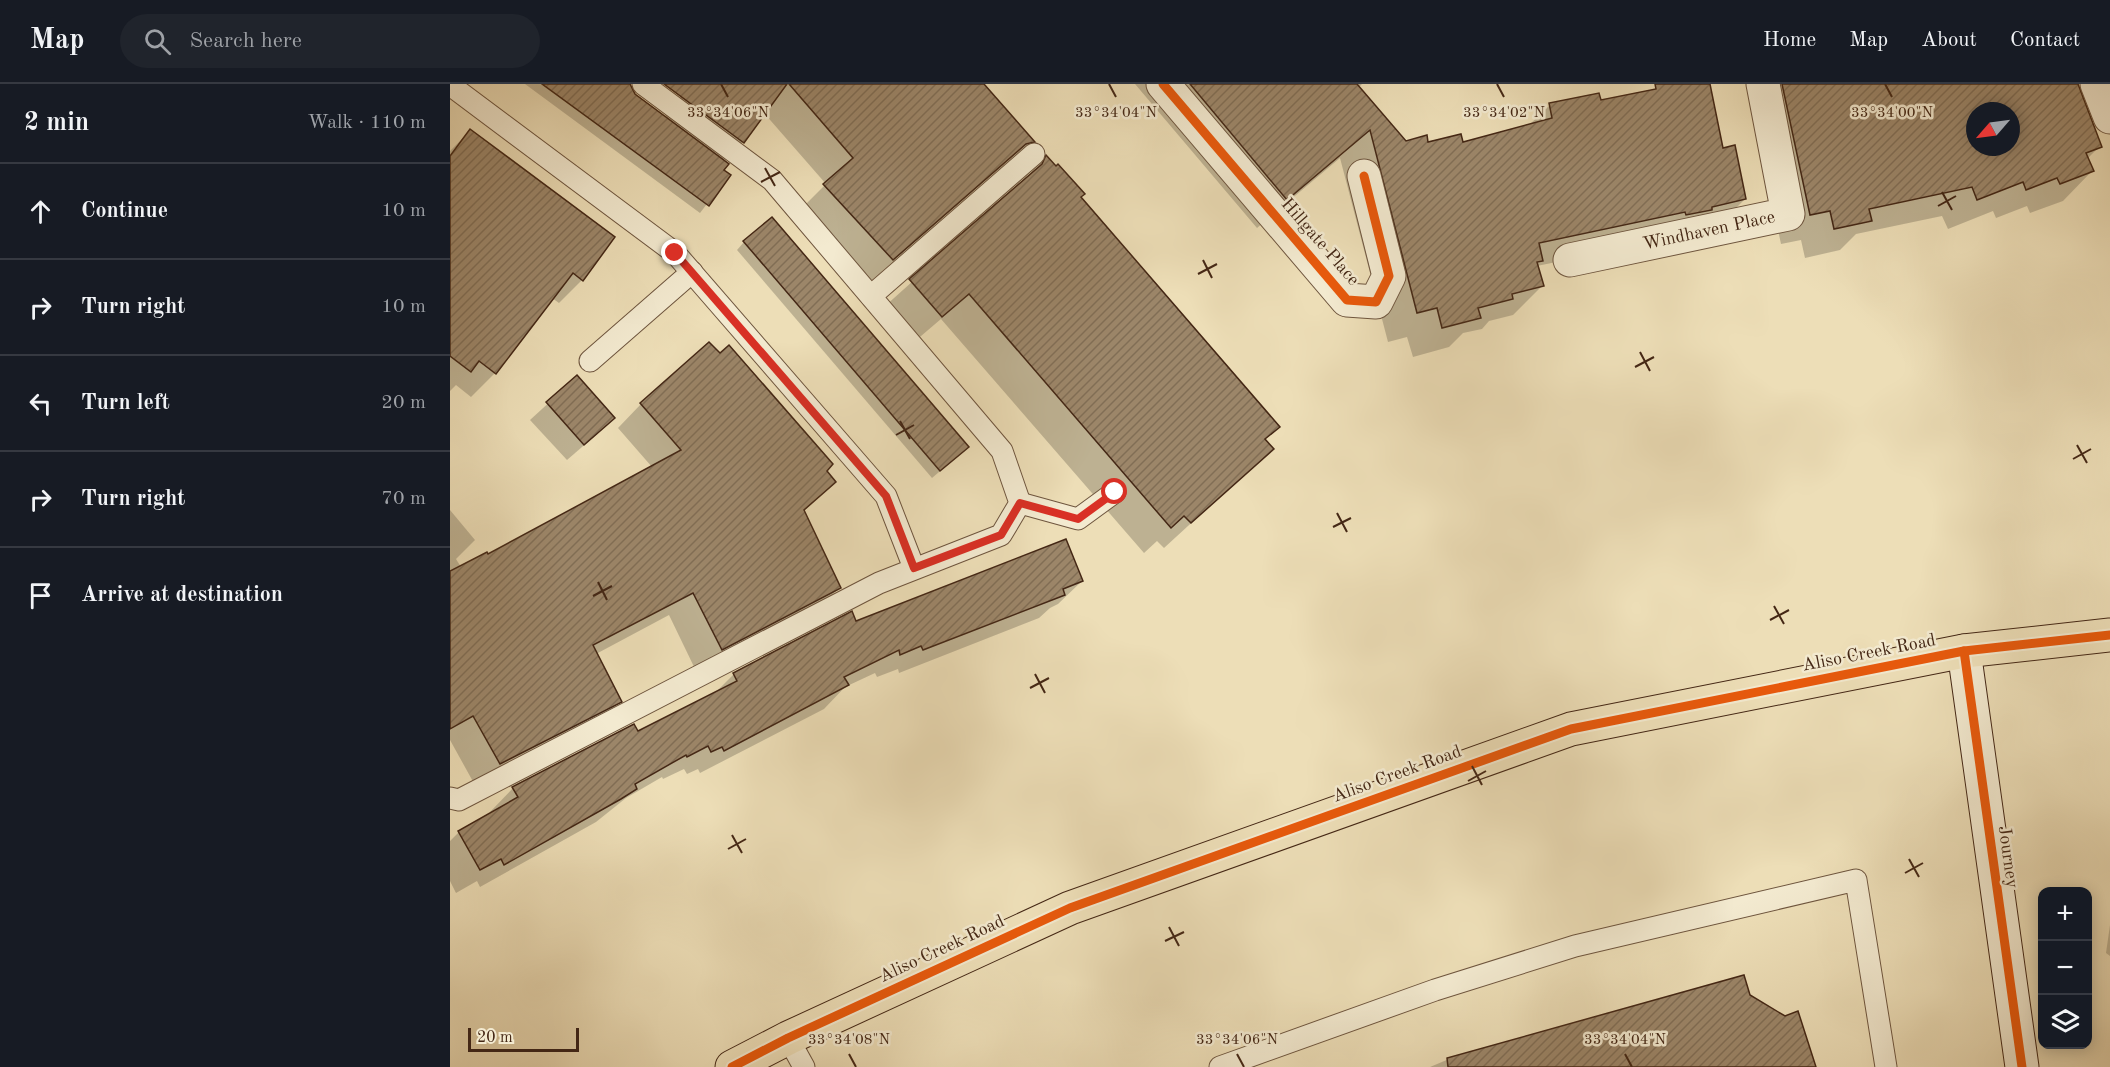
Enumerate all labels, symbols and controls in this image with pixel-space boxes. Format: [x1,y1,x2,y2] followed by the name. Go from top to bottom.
[120,14,540,68] search box
[141,25,174,58] icon: search
[30,27,84,55] text: Map
[189,30,302,52] text: Search here
[1763,30,1816,51] text: Home
[1849,30,1888,51] text: Map
[1921,30,1977,51] text: About
[2010,30,2080,51] text: Contact
[1966,102,2020,156] north arrow
[687,106,769,121] text: 33°34'06"N
[1075,106,1157,121] text: 33°34'04"N
[1463,106,1545,121] text: 33°34'02"N
[1851,106,1933,121] text: 33°34'00"N
[24,110,89,136] text: 2 min
[307,113,426,133] text: Walk · 110 m
[24,195,57,228] icon: ahead
[1277,195,1363,289] street label: Hillgate Place
[81,200,168,222] text: Continue
[381,201,426,221] text: 10 m
[1641,208,1777,253] street label: Windhaven Place
[661,239,687,265] route end
[24,291,57,324] icon: right
[81,296,185,318] text: Turn right
[381,297,426,317] text: 10 m
[24,387,57,420] icon: left
[81,392,170,414] text: Turn left
[381,393,426,413] text: 20 m
[1101,478,1127,504] route start
[24,483,57,516] icon: right
[81,488,185,510] text: Turn right
[381,489,426,509] text: 70 m
[24,579,57,612] icon: arrive
[81,584,283,606] text: Arrive at destination
[1801,631,1937,675] street label: Aliso Creek Road
[1330,742,1464,806] street label: Aliso Creek Road
[1995,824,2021,890] street label: Journey
[2038,887,2092,1049] map controls
[2038,887,2092,941] button: +
[877,912,1007,986] street label: Aliso Creek Road
[2038,941,2092,995] button: −
[2038,995,2092,1049] button: layers
[468,1025,579,1052] scale bar
[477,1030,513,1046] text: 20 m
[808,1033,890,1048] text: 33°34'08"N
[1196,1033,1278,1048] text: 33°34'06"N
[1584,1033,1666,1048] text: 33°34'04"N

